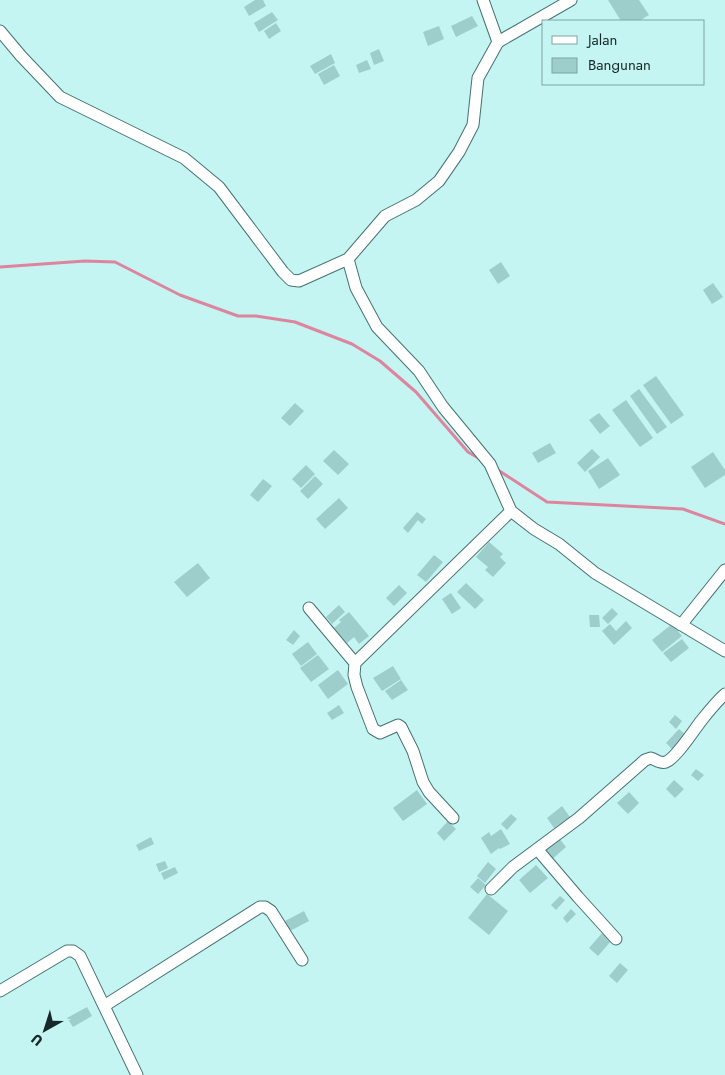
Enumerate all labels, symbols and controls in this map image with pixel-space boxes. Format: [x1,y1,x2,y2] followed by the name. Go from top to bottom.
[542,20,705,85] legend
[586,29,617,51] text: Jalan
[588,54,651,76] text: Bangunan
[20,1005,70,1055] north arrow
[27,1029,47,1051] text: U

